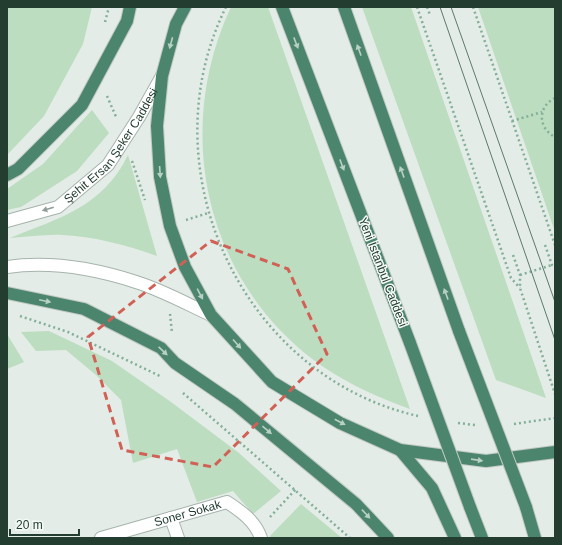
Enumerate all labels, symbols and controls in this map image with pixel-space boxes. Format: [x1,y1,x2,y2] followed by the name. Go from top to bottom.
[168,38,174,50] one-way arrow
[293,38,299,50] one-way arrow
[355,43,361,55] one-way arrow
[61,86,161,206] street label: Şehit Ersan Şeker Caddesi
[340,159,346,171] one-way arrow
[156,166,163,178] one-way arrow
[399,166,405,178] one-way arrow
[42,206,54,212] one-way arrow
[356,216,410,328] street label: Yeni İstanbul Caddesi
[443,288,449,300] one-way arrow
[197,289,203,300] one-way arrow
[39,298,51,304] one-way arrow
[233,339,242,349] one-way arrow
[158,347,168,356] one-way arrow
[334,419,345,425] one-way arrow
[261,425,272,434] one-way arrow
[471,457,483,463] one-way arrow
[153,497,224,529] street label: Soner Sokak
[361,509,370,519] one-way arrow
[10,511,79,537] scale bar
[16,518,43,532] text: 20 m

